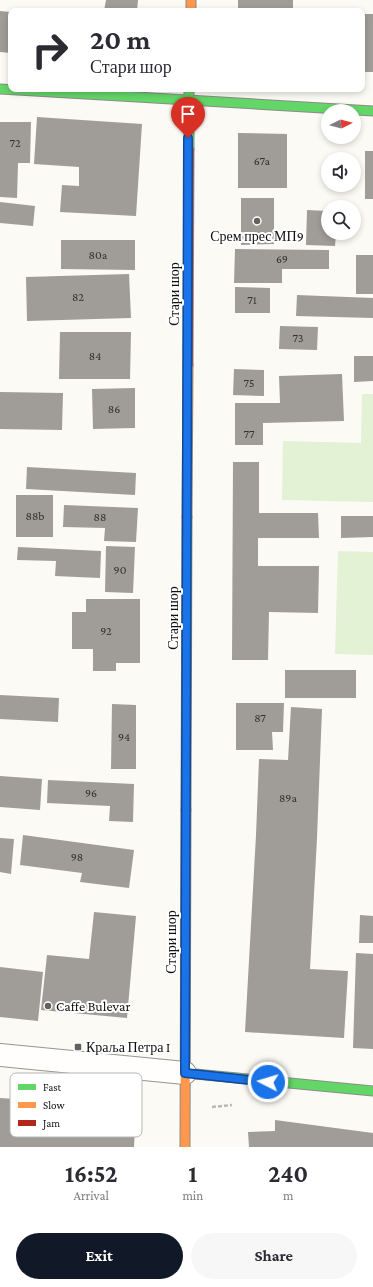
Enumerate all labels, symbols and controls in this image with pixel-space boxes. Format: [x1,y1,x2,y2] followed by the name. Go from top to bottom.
[24,24,76,76] icon: right
[90,24,150,55] text: 20 m
[90,57,172,77] text: Стари шор
[171,97,205,138] pin
[177,103,199,125] icon: arrive
[321,104,361,144] north arrow
[321,104,361,240] map controls
[9,136,21,150] house number: 72
[321,152,361,192] button: sound
[254,154,271,168] house number: 67a
[321,200,361,240] button: search
[252,216,262,226] marker: Срем прес МП9
[210,228,304,244] place label: Срем прес МП9
[89,248,108,262] house number: 80a
[276,252,288,266] house number: 69
[166,262,182,326] street label: Стари шор
[72,290,84,304] house number: 82
[247,293,257,307] house number: 71
[292,331,304,345] house number: 73
[89,349,101,363] house number: 84
[243,376,255,390] house number: 75
[108,402,120,416] house number: 86
[243,427,255,441] house number: 77
[25,509,45,523] house number: 88b
[94,510,106,524] house number: 88
[114,563,127,577] house number: 90
[165,586,181,650] street label: Стари шор
[100,624,112,638] house number: 92
[254,711,266,725] house number: 87
[118,730,130,744] house number: 94
[85,786,97,800] house number: 96
[279,791,297,805] house number: 89a
[71,850,83,864] house number: 98
[163,910,179,974] street label: Стари шор
[56,998,130,1014] place label: Caffe Bulevar
[43,1001,53,1011] marker: Caffe Bulevar
[86,1039,170,1055] place label: Краља Петра I
[73,1042,83,1052] marker: Краља Петра I
[247,1061,289,1103] position arrow
[10,1073,142,1137] legend
[43,1081,62,1093] text: Fast
[43,1099,65,1111] text: Slow
[42,1117,60,1130] text: Jam
[65,1160,117,1187] text: 16:52
[188,1160,197,1187] text: 1
[268,1160,308,1187] text: 240
[74,1188,109,1203] text: Arrival
[182,1188,203,1203] text: min
[283,1188,293,1203] text: m
[16,1233,183,1279] button: Exit
[191,1233,357,1279] button: Share

